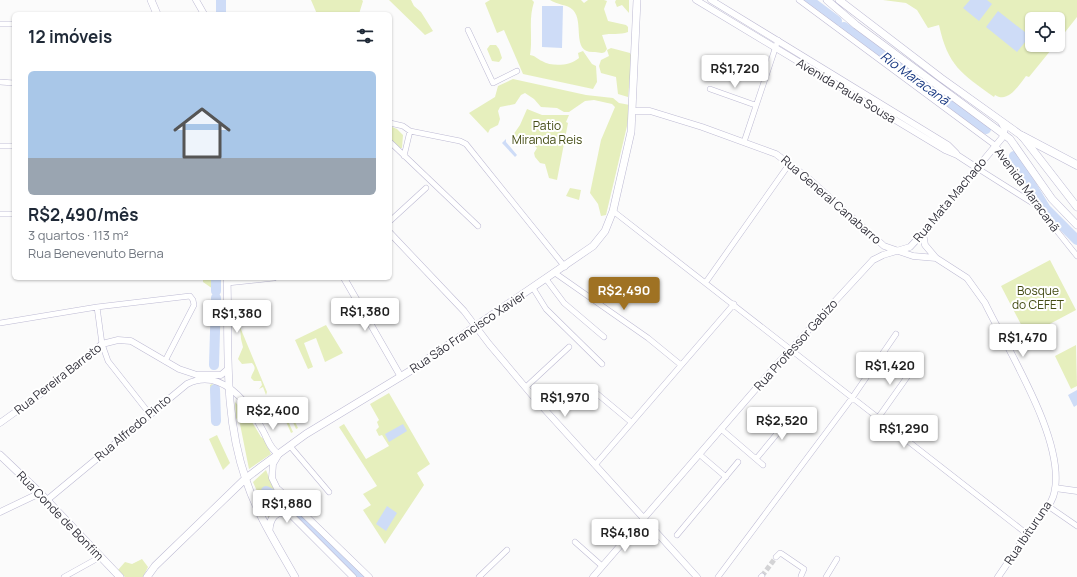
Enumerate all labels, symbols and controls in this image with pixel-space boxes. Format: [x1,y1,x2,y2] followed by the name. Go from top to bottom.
[1025,12,1065,52] map controls
[1025,12,1065,52] button: locate
[28,25,112,48] text: 12 imóveis
[354,25,376,47] icon: filters
[877,47,954,110] water label: Rio Maracanã
[793,54,899,127] street label: Avenida Paula Sousa
[698,55,772,89] pin: R$1,720
[710,59,760,77] text: R$1,720
[166,97,238,169] icon: home
[512,117,582,148] park label: Patio Miranda Reis
[991,144,1064,235] street label: Avenida Maracanã
[778,151,885,248] street label: Rua General Canabarro
[909,154,990,246] street label: Rua Mata Machado
[28,203,138,226] text: R$2,490/mês
[28,226,129,244] text: 3 quartos · 113 m²
[28,244,164,262] text: Rua Benevenuto Berna
[587,277,661,311] pin: R$2,490
[598,281,650,299] text: R$2,490
[1012,282,1065,313] park label: Bosque do CEFET
[406,286,530,377] street label: Rua São Francisco Xavier
[750,295,841,394] street label: Rua Professor Gabizo
[328,298,402,332] pin: R$1,380
[200,300,274,334] pin: R$1,380
[340,302,390,320] text: R$1,380
[212,304,262,322] text: R$1,380
[986,324,1060,358] pin: R$1,470
[998,328,1048,346] text: R$1,470
[11,339,105,418] street label: Rua Pereira Barreto
[853,352,927,386] pin: R$1,420
[865,356,915,374] text: R$1,420
[528,384,602,418] pin: R$1,970
[540,388,590,406] text: R$1,970
[91,391,175,465] street label: Rua Alfredo Pinto
[236,397,310,431] pin: R$2,400
[246,401,300,419] text: R$2,400
[745,407,819,441] pin: R$2,520
[756,411,808,429] text: R$2,520
[867,415,941,449] pin: R$1,290
[879,419,929,437] text: R$1,290
[13,467,108,564] street label: Rua Conde de Bonfim
[250,490,324,524] pin: R$1,880
[262,494,312,512] text: R$1,880
[1000,497,1055,568] street label: Rua Ibituruna
[588,519,662,553] pin: R$4,180
[601,523,650,541] text: R$4,180

